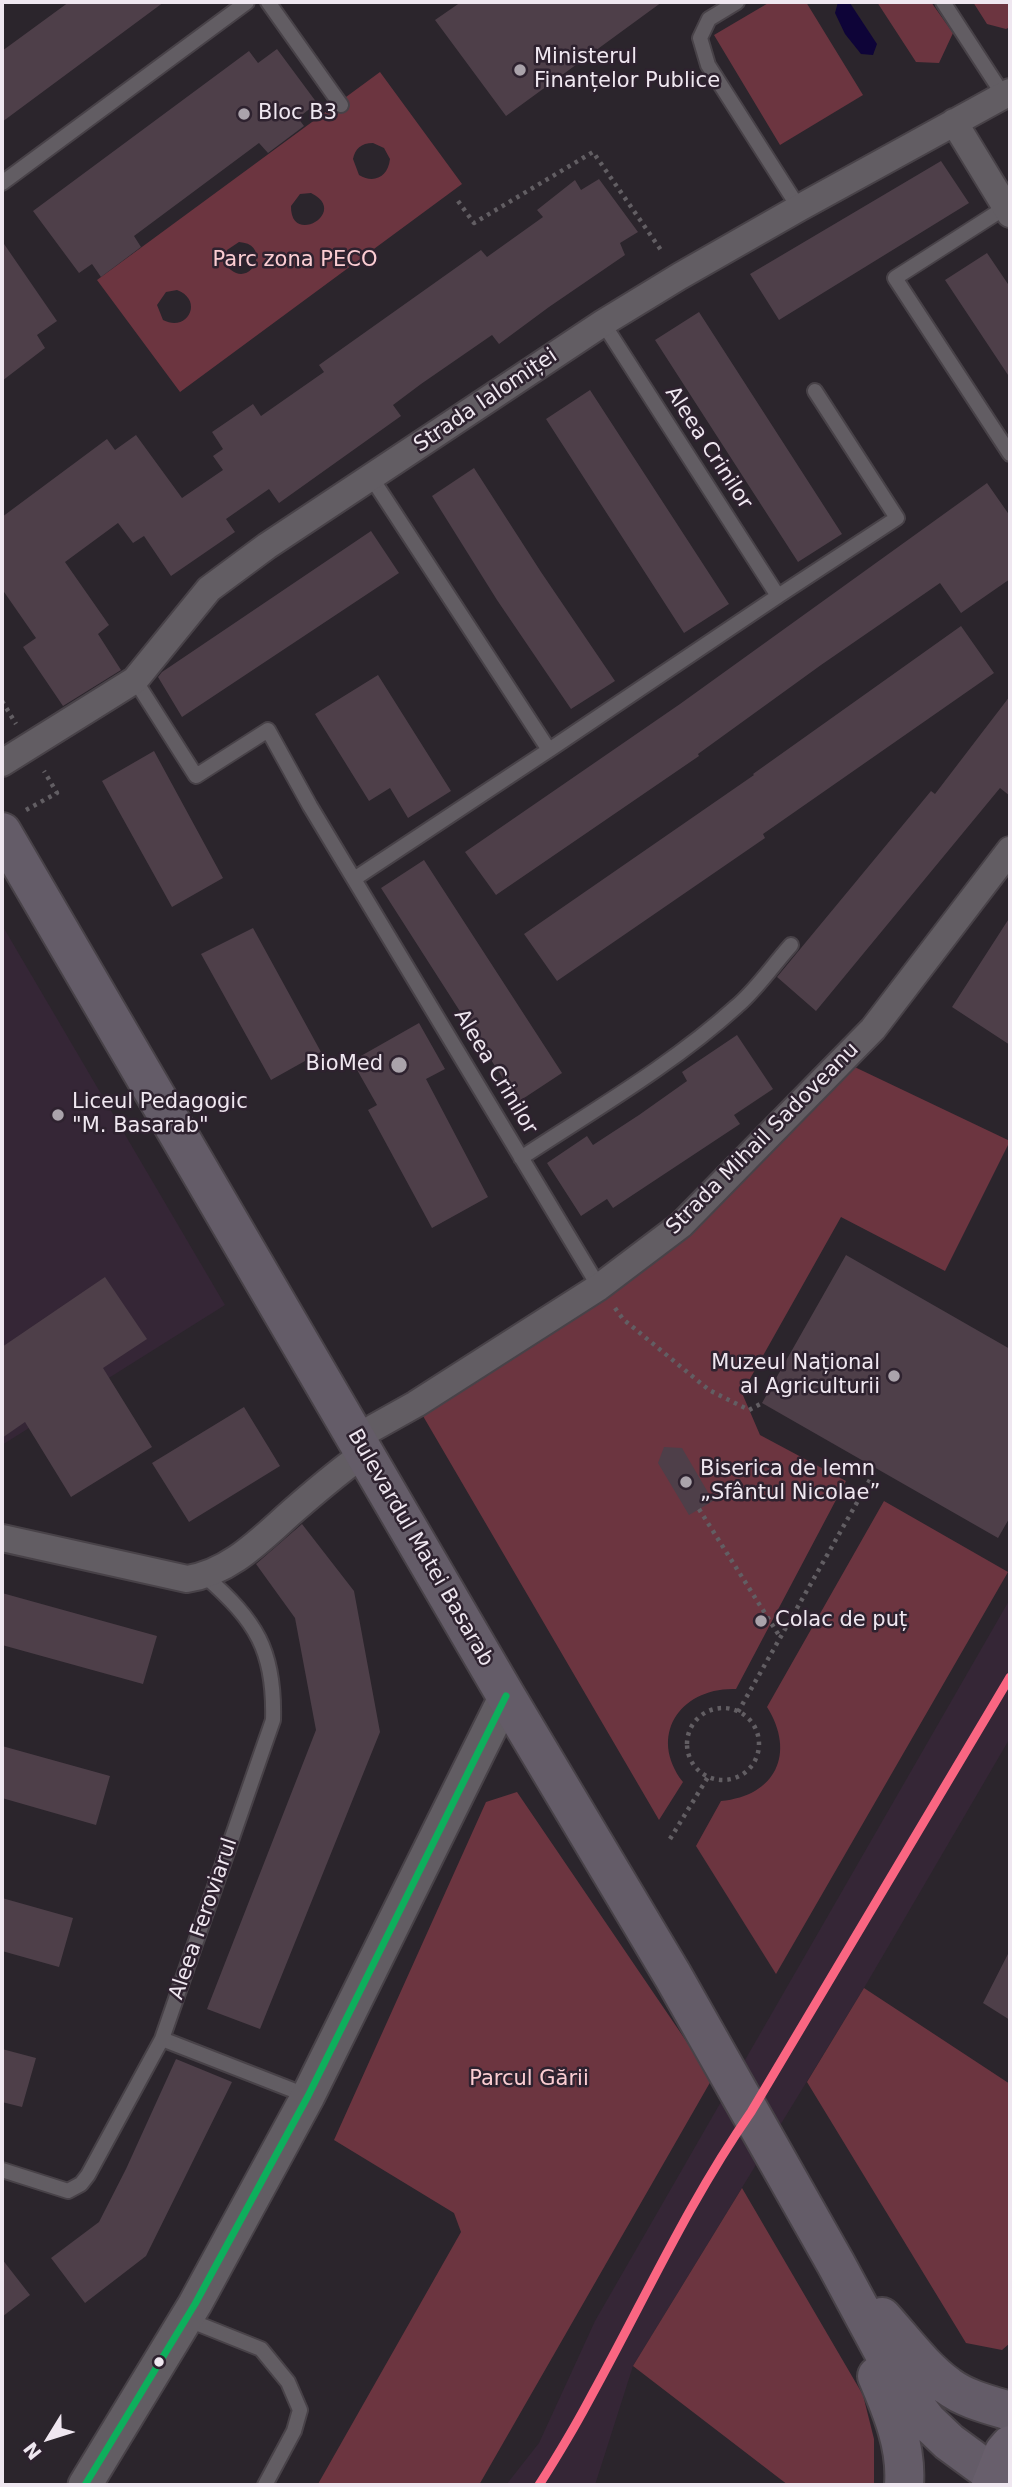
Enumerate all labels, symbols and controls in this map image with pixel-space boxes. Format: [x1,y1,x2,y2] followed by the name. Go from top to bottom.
[534,45,720,95] place label: Ministerul Finanțelor Publice
[512,62,528,78] marker: Ministerul Finanțelor Publice
[258,101,337,127] place label: Bloc B3
[236,106,252,122] marker: Bloc B3
[213,248,377,274] park label: Parc zona PECO
[410,344,562,458] street label: Strada Ialomiței
[659,382,757,514] street label: Aleea Crinilor
[448,1005,542,1139] street label: Aleea Crinilor
[662,1038,864,1240] street label: Strada Mihail Sadoveanu
[306,1052,383,1078] place label: BioMed
[389,1055,409,1075] marker: BioMed
[72,1090,248,1140] place label: Liceul Pedagogic "M. Basarab"
[50,1107,66,1123] marker: Liceul Pedagogic "M. Basarab"
[711,1351,880,1401] place label: Muzeul Național al Agriculturii
[886,1368,902,1384] marker: Muzeul Național al Agriculturii
[342,1425,498,1671] street label: Bulevardul Matei Basarab
[700,1457,880,1507] place label: Biserica de lemn „Sfântul Nicolae”
[678,1474,694,1490] marker: Biserica de lemn „Sfântul Nicolae”
[775,1608,907,1634] place label: Colac de puț
[753,1613,769,1629] marker: Colac de puț
[165,1835,243,2003] street label: Aleea Feroviarul
[469,2067,589,2093] park label: Parcul Gării
[152,2355,166,2369] unlabelled marker
[14,2403,84,2473] north arrow
[19,2438,46,2464] text: N

